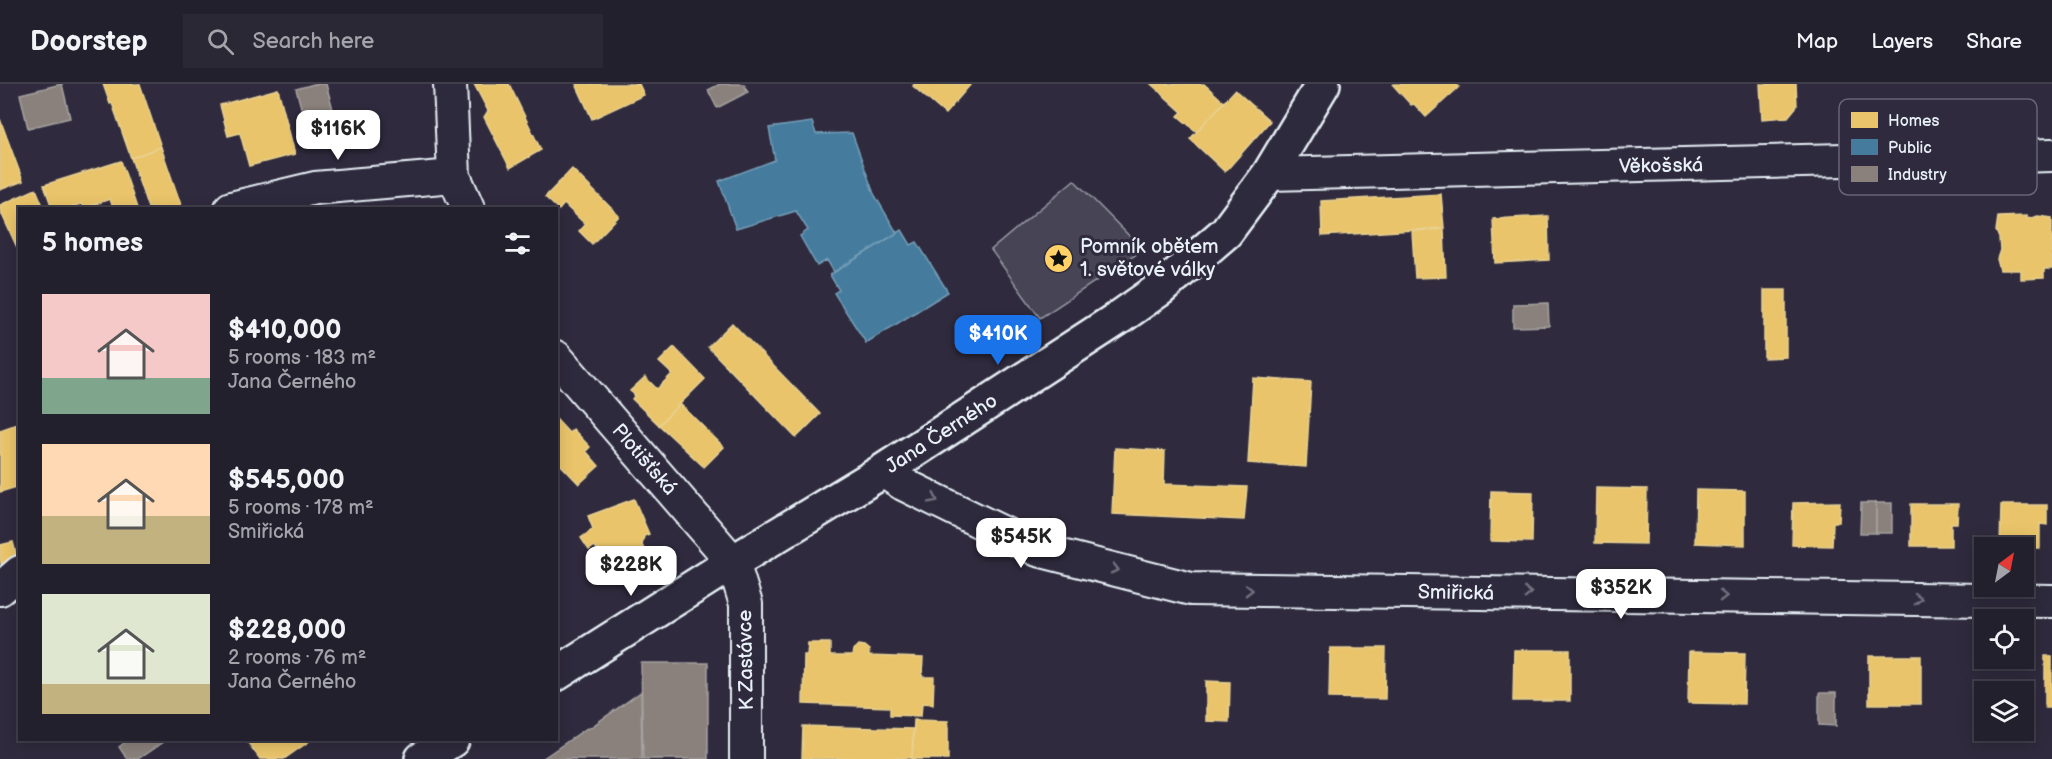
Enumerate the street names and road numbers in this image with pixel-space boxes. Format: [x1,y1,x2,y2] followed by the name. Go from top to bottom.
[1619,153,1703,179] street label: Věkošská
[880,387,1002,479] street label: Jana Černého
[607,419,682,500] street label: Plotišťská
[1418,580,1494,606] street label: Smiřická
[733,609,759,710] street label: K Zastávce

